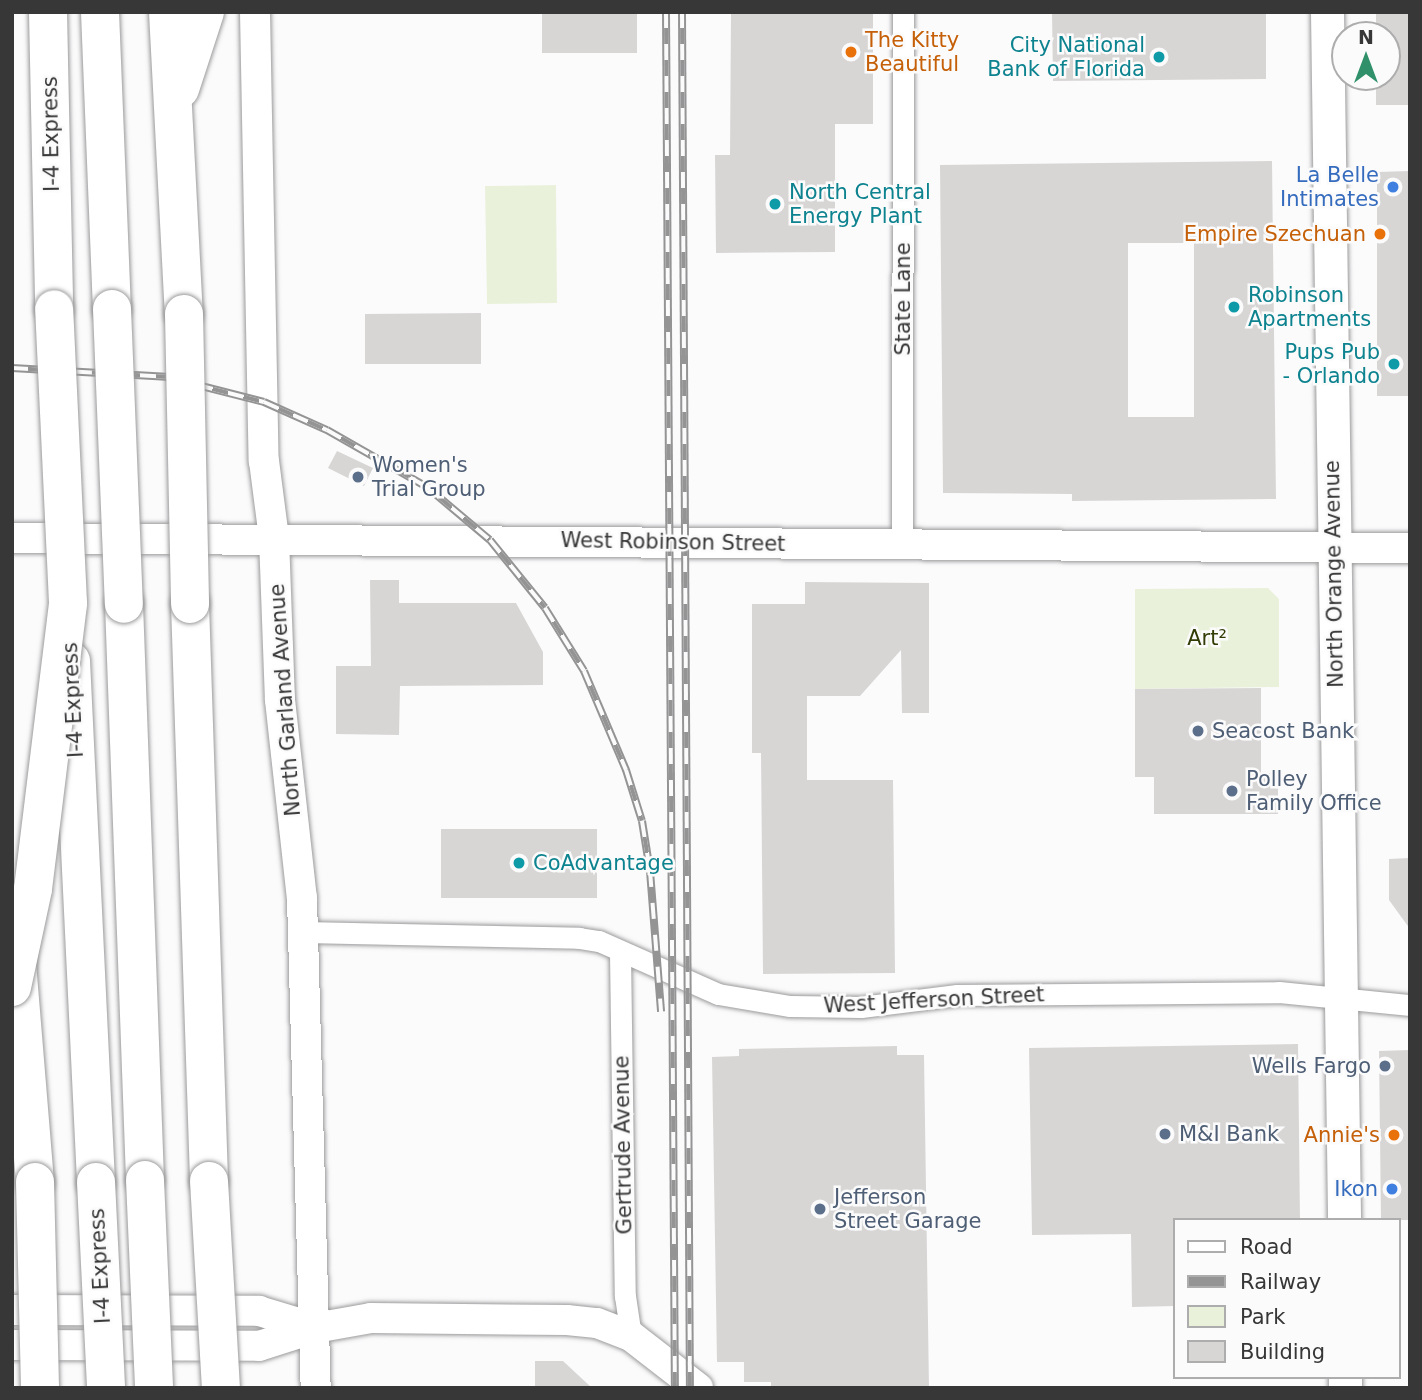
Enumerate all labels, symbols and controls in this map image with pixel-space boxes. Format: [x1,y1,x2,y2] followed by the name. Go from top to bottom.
[1331,21,1401,91] north arrow
[1358,26,1374,48] text: N
[865,27,959,77] place label: The Kitty Beautiful
[987,32,1145,82] place label: City National Bank of Florida
[843,44,859,60] marker: The Kitty Beautiful
[1151,49,1167,65] marker: City National Bank of Florida
[37,76,65,192] street label: I-4 Express
[1280,162,1379,212] place label: La Belle Intimates
[789,179,931,229] place label: North Central Energy Plant
[1385,179,1401,195] marker: La Belle Intimates
[767,196,783,212] marker: North Central Energy Plant
[1184,221,1366,247] place label: Empire Szechuan
[1372,226,1388,242] marker: Empire Szechuan
[890,242,916,356] street label: State Lane
[1248,282,1371,332] place label: Robinson Apartments
[1226,299,1242,315] marker: Robinson Apartments
[1282,339,1380,389] place label: Pups Pub - Orlando
[1386,356,1402,372] marker: Pups Pub - Orlando
[372,452,486,502] place label: Women's Trial Group
[1319,460,1349,688] street label: North Orange Avenue
[350,469,366,485] marker: Women's Trial Group
[560,527,786,557] street label: West Robinson Street
[264,583,306,817] street label: North Garland Avenue
[1187,625,1227,651] park label: Art²
[57,642,89,758] street label: I-4 Express
[1212,718,1354,744] place label: Seacost Bank
[1190,723,1206,739] marker: Seacost Bank
[1246,766,1382,816] place label: Polley Family Office
[1224,783,1240,799] marker: Polley Family Office
[533,850,674,876] place label: CoAdvantage
[511,855,527,871] marker: CoAdvantage
[823,982,1045,1018] street label: West Jefferson Street
[1252,1053,1371,1079] place label: Wells Fargo
[609,1055,637,1235] street label: Gertrude Avenue
[1377,1058,1393,1074] marker: Wells Fargo
[1179,1121,1279,1147] place label: M&I Bank
[1304,1122,1380,1148] place label: Annie's
[1157,1126,1173,1142] marker: M&I Bank
[1386,1127,1402,1143] marker: Annie's
[1334,1176,1378,1202] place label: Ikon
[1384,1181,1400,1197] marker: Ikon
[834,1184,981,1234] place label: Jefferson Street Garage
[812,1201,828,1217] marker: Jefferson Street Garage
[84,1208,116,1324] street label: I-4 Express
[1174,1218,1401,1379] legend
[1240,1235,1293,1259] text: Road
[1240,1270,1321,1294] text: Railway
[1240,1305,1285,1329] text: Park
[1240,1340,1325,1364] text: Building

